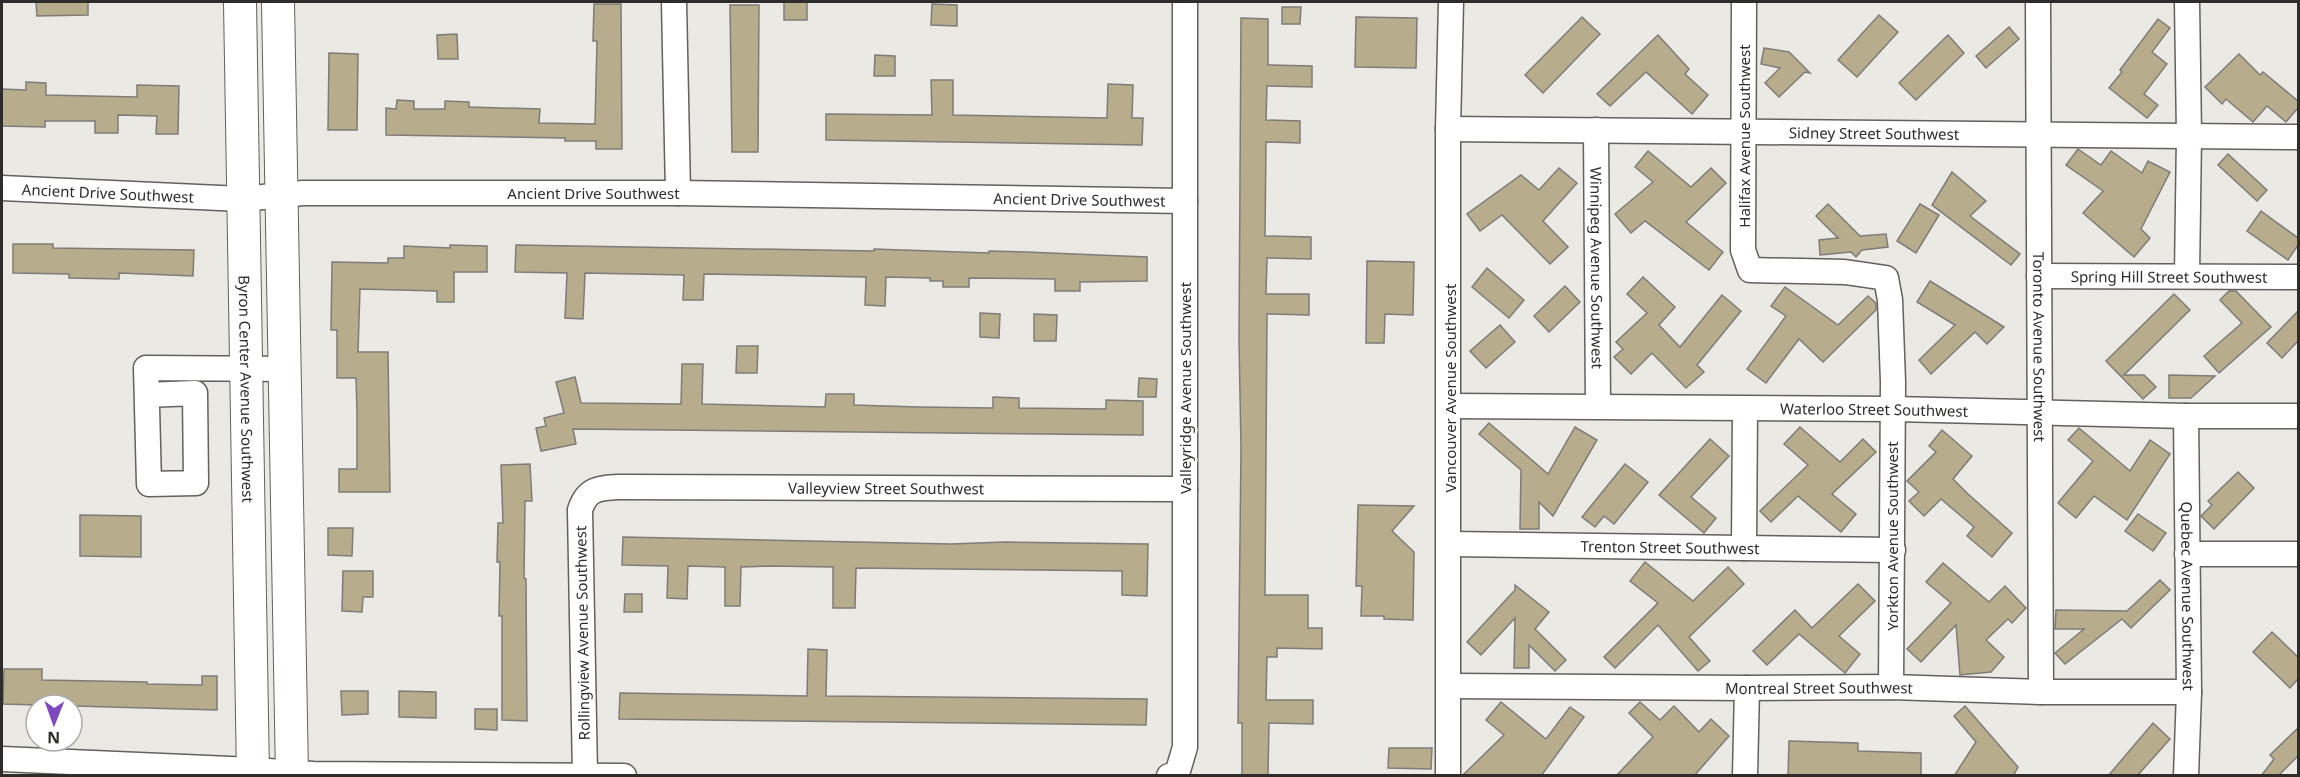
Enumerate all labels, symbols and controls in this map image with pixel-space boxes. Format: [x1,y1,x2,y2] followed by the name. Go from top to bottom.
[1734,44,1754,228] street label: Halifax Avenue Southwest
[1789,122,1960,144] street label: Sidney Street Southwest
[1586,167,1608,370] street label: Winnipeg Avenue Southwest
[21,179,195,207] street label: Ancient Drive Southwest
[507,183,680,203] street label: Ancient Drive Southwest
[993,188,1166,211] street label: Ancient Drive Southwest
[2029,252,2050,443] street label: Toronto Avenue Southwest
[2071,266,2268,287] street label: Spring Hill Street Southwest
[235,275,258,503] street label: Byron Center Avenue Southwest
[1175,281,1195,494] street label: Valleyridge Avenue Southwest
[1440,283,1460,492] street label: Vancouver Avenue Southwest
[1780,398,1969,421] street label: Waterloo Street Southwest
[1882,441,1902,631] street label: Yorkton Avenue Southwest
[788,478,985,498] street label: Valleyview Street Southwest
[2177,501,2199,691] street label: Quebec Avenue Southwest
[570,525,594,740] street label: Rollingview Avenue Southwest
[1580,536,1760,558] street label: Trenton Street Southwest
[1725,677,1914,698] street label: Montreal Street Southwest
[24,693,84,753] north arrow
[47,727,60,749] text: N

